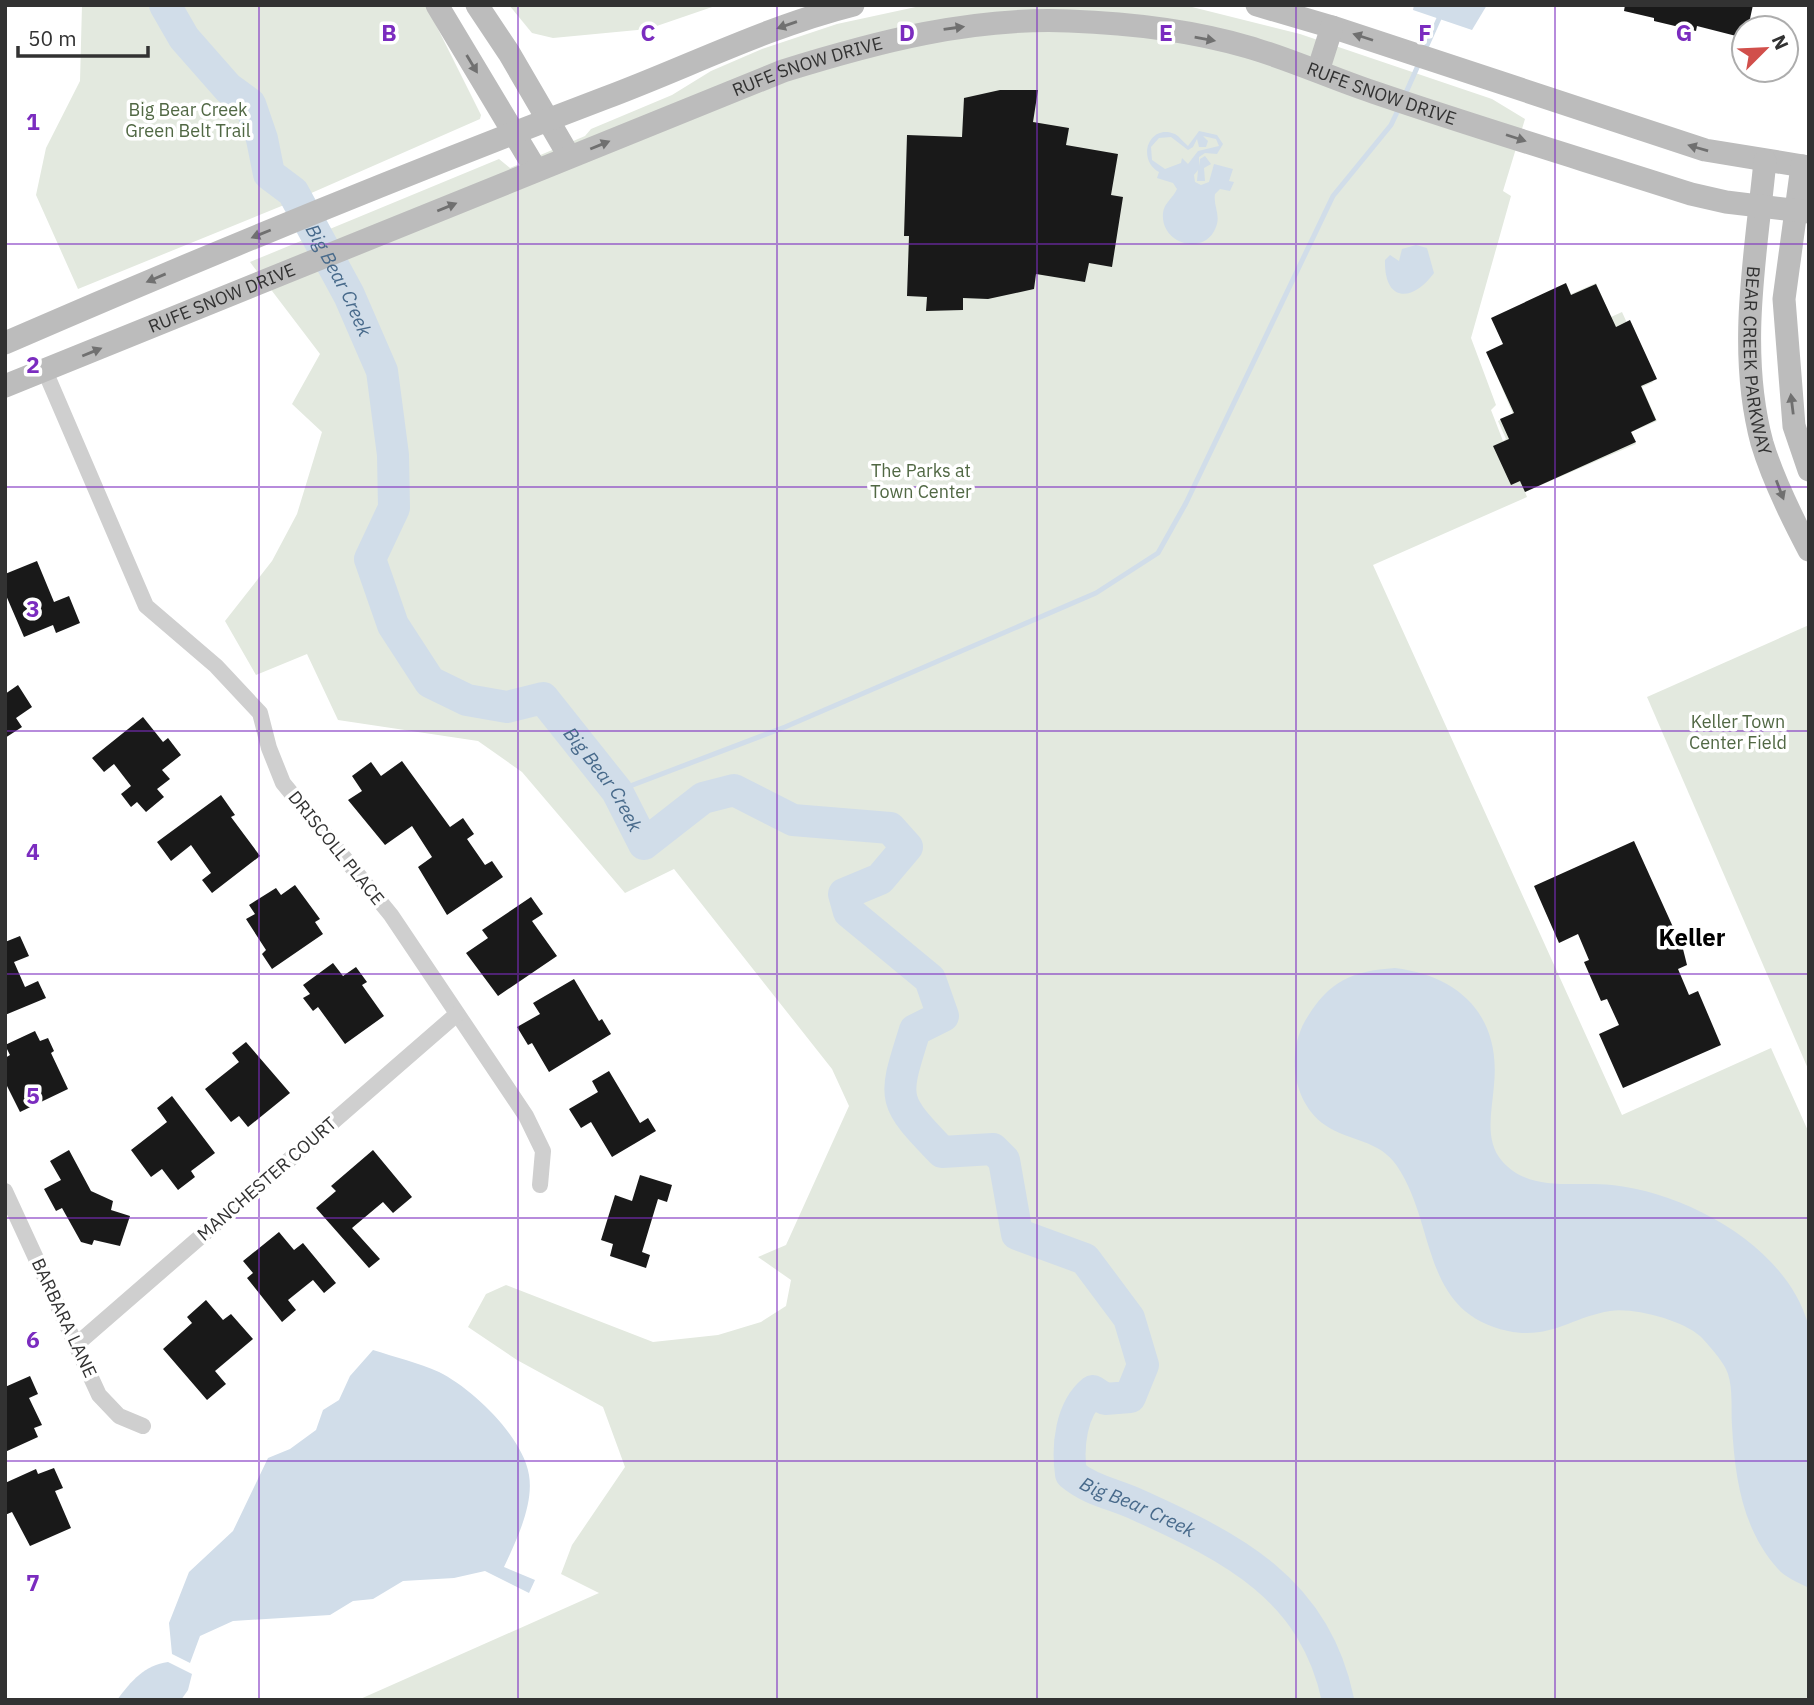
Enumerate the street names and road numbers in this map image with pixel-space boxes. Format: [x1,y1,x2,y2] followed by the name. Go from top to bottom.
[729,31,885,101] street label: RUFE SNOW DRIVE
[1304,56,1459,130] street label: RUFE SNOW DRIVE
[145,258,299,338] street label: RUFE SNOW DRIVE
[1739,265,1777,459] street label: BEAR CREEK PARKWAY
[283,786,390,909] street label: DRISCOLL PLACE
[192,1112,341,1245] street label: MANCHESTER COURT
[27,1254,102,1381] street label: BARBARA LANE

